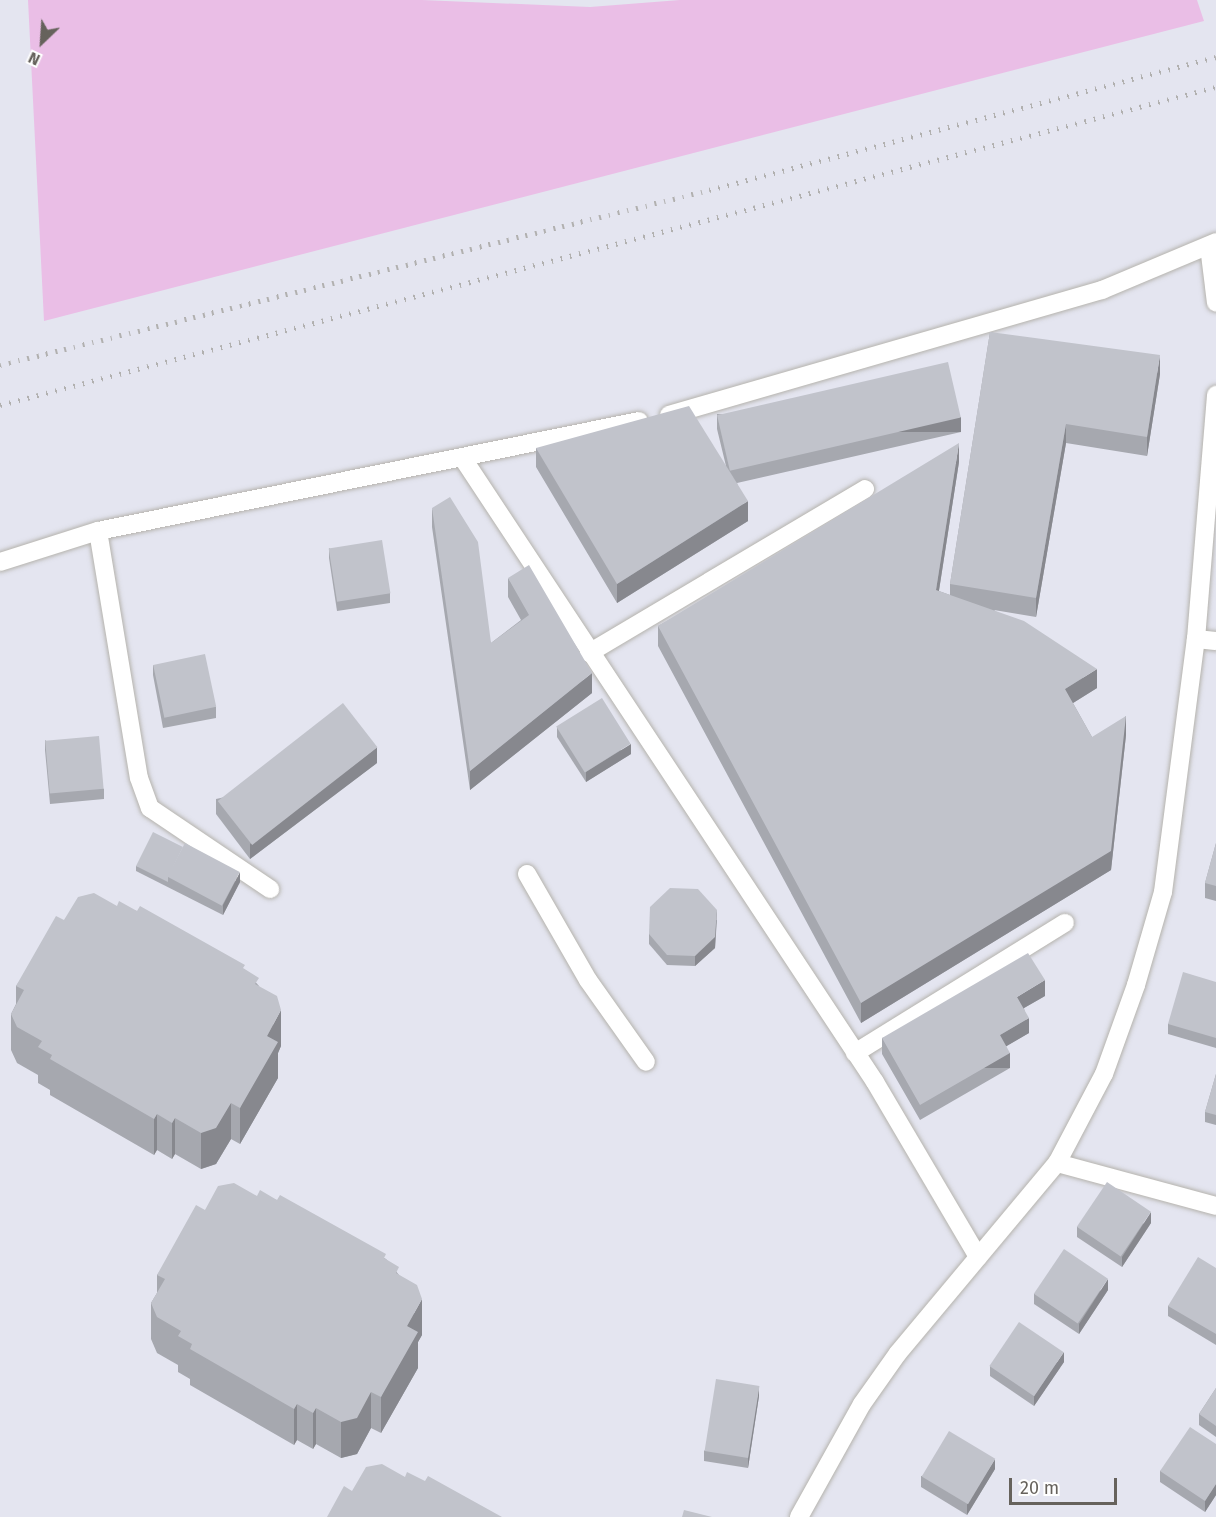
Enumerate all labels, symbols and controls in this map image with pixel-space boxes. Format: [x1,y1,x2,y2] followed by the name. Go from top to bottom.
[12,12,72,72] north arrow
[25,48,43,70] text: N
[1012,1466,1120,1504] scale bar
[1020,1477,1059,1499] text: 20 m

